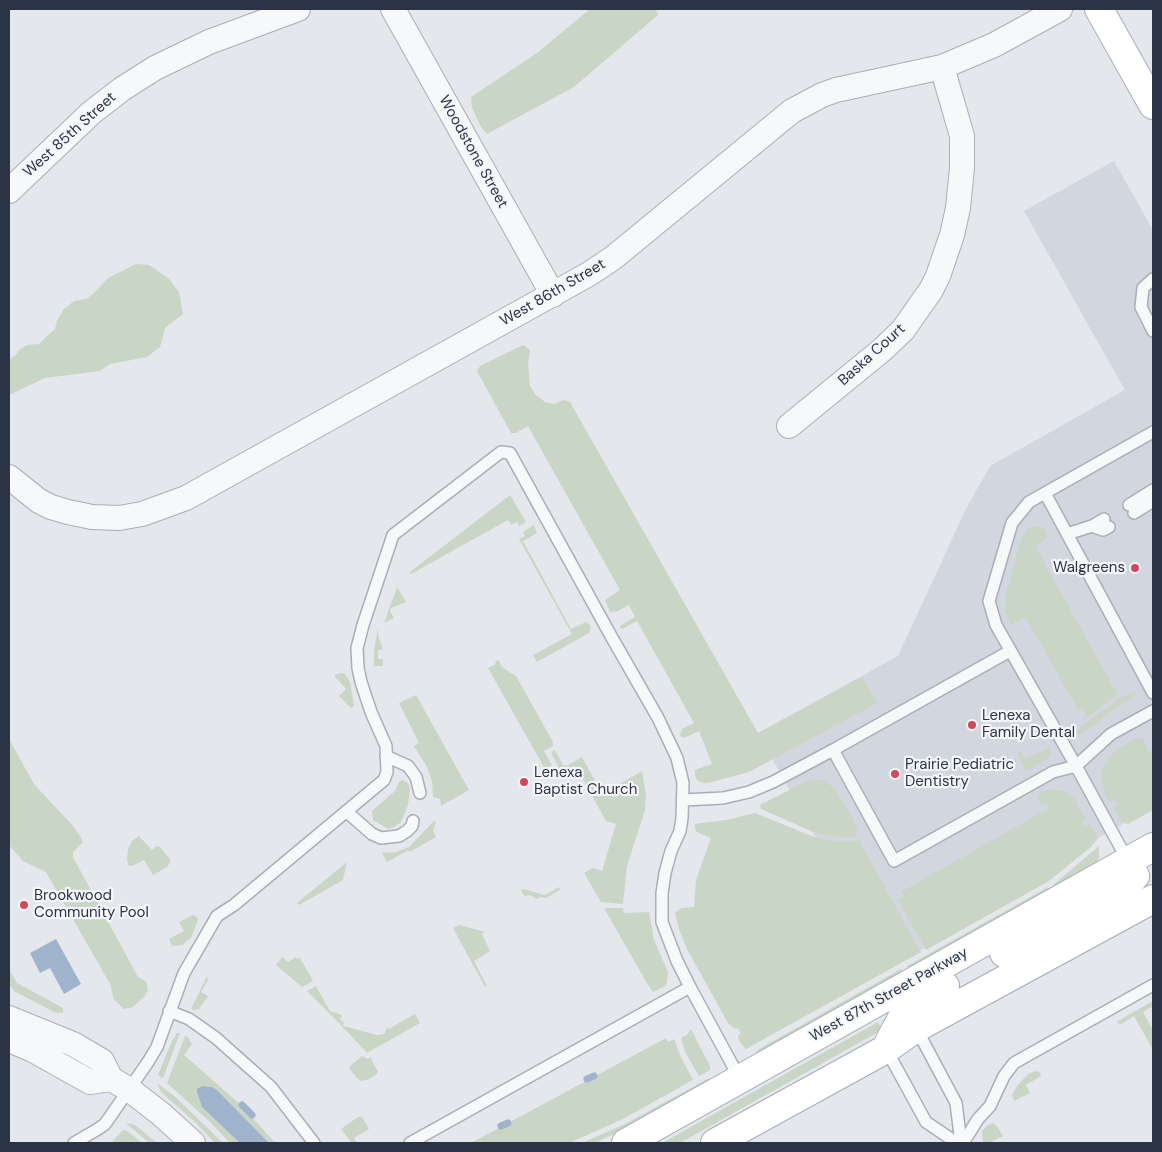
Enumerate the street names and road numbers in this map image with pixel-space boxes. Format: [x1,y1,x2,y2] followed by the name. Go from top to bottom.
[20,89,120,181] street label: West 85th Street
[435,92,511,212] street label: Woodstone Street
[497,255,609,331] street label: West 86th Street
[835,320,909,390] street label: Baska Court
[807,944,971,1046] street label: West 87th Street Parkway

